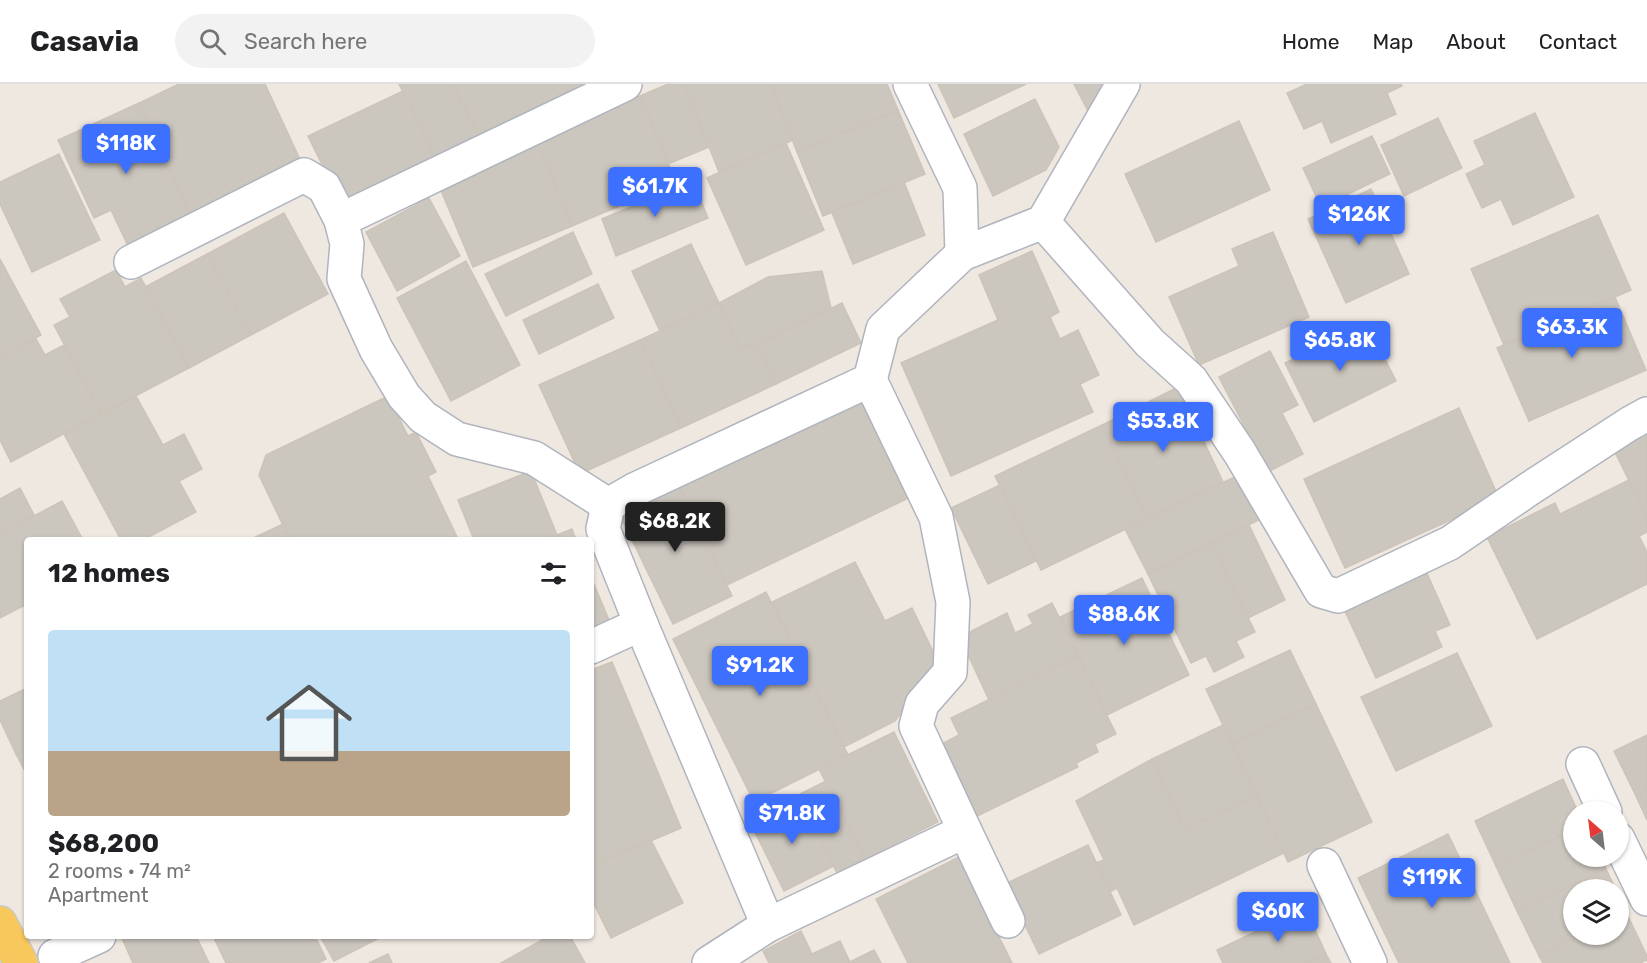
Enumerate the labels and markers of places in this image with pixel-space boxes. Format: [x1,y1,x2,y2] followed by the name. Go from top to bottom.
[84,124,168,175] pin: $118K
[606,167,704,218] pin: $61.7K
[1317,195,1401,246] pin: $126K
[1523,308,1621,359] pin: $63.3K
[1291,321,1389,372] pin: $65.8K
[1114,402,1212,453] pin: $53.8K
[626,502,724,553] pin: $68.2K
[1075,595,1173,646] pin: $88.6K
[711,646,809,697] pin: $91.2K
[743,794,841,845] pin: $71.8K
[1390,858,1474,909] pin: $119K
[1242,892,1314,943] pin: $60K

